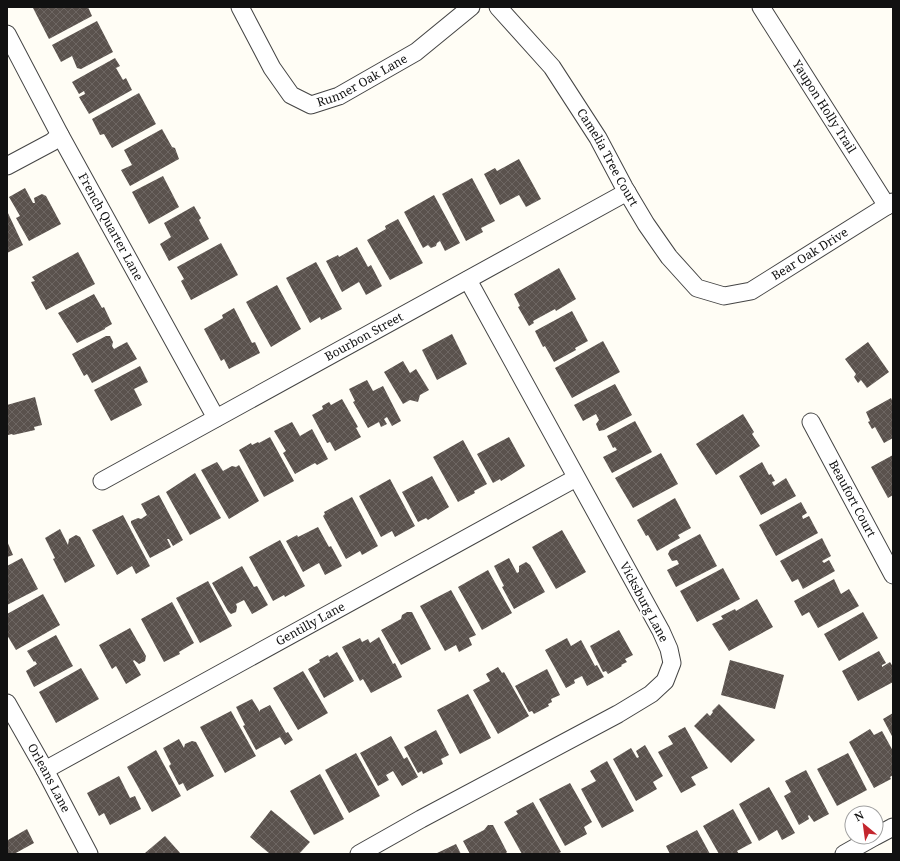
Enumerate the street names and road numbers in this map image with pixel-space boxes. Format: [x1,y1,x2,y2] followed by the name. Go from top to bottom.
[314,50,410,111] street label: Runner Oak Lane
[788,56,861,157] street label: Yaupon Holly Trail
[573,105,643,209] street label: Camelia Tree Court
[75,170,148,283] street label: French Quarter Lane
[768,223,851,284] street label: Bear Oak Drive
[322,308,406,365] street label: Bourbon Street
[825,457,880,540] street label: Beaufort Court
[616,559,673,645] street label: Vicksburg Lane
[273,598,348,649] street label: Gentilly Lane
[24,740,75,815] street label: Orleans Lane

